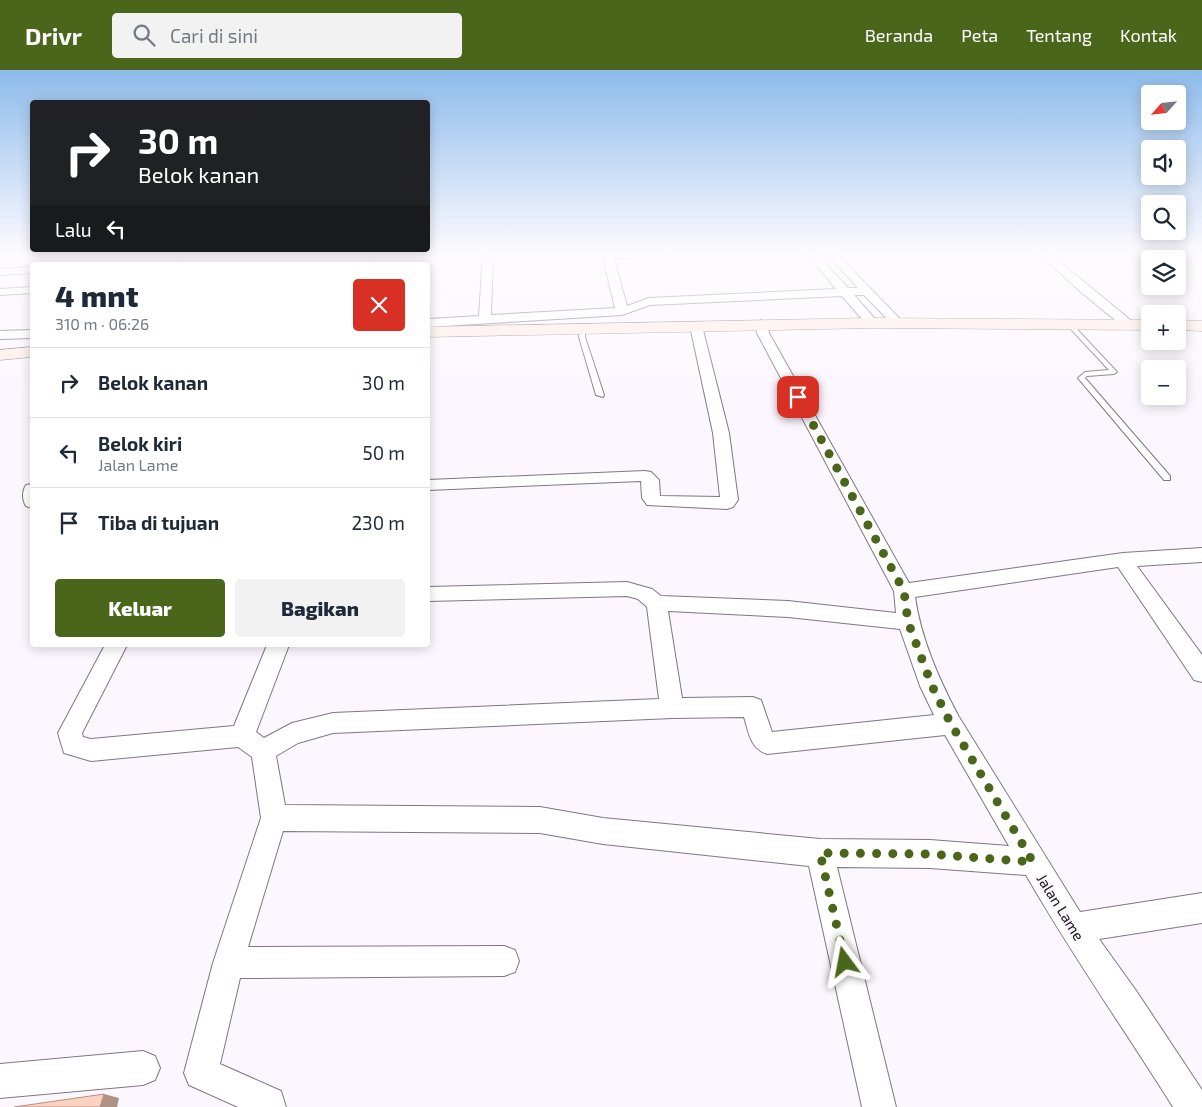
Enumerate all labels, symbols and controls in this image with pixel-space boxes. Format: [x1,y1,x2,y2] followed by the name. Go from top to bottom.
[112,13,462,58] search box
[25,21,82,50] text: Drivr
[130,21,158,49] icon: search
[170,24,258,47] text: Cari di sini
[865,24,933,46] text: Beranda
[961,24,998,46] text: Peta
[1026,24,1092,46] text: Tentang
[1120,24,1177,46] text: Kontak
[1141,85,1186,130] north arrow
[1141,85,1186,405] map controls
[138,119,218,161] text: 30 m
[55,120,120,185] icon: right
[1141,140,1186,185] button: sound
[138,161,259,187] text: Belok kanan
[1141,195,1186,240] button: search
[102,215,130,243] icon: left
[55,218,92,241] text: Lalu
[1141,250,1186,295] button: layers
[55,277,138,313] text: 4 mnt
[353,279,405,331] button: close
[1141,305,1186,350] button: +
[55,314,149,333] text: 310 m · 06:26
[1141,360,1186,405] button: −
[55,369,83,397] icon: right
[98,371,208,394] text: Belok kanan
[362,371,405,394] text: 30 m
[777,376,819,418] pin
[784,383,812,411] icon: arrive
[98,432,182,455] text: Belok kiri
[55,439,83,467] icon: left
[362,441,405,464] text: 50 m
[98,455,178,474] text: Jalan Lame
[55,509,83,537] icon: arrive
[98,511,219,534] text: Tiba di tujuan
[351,511,405,534] text: 230 m
[55,579,225,637] button: Keluar
[235,579,405,637] button: Bagikan
[1033,870,1089,944] street label: Jalan Lame
[818,935,870,987] position arrow

